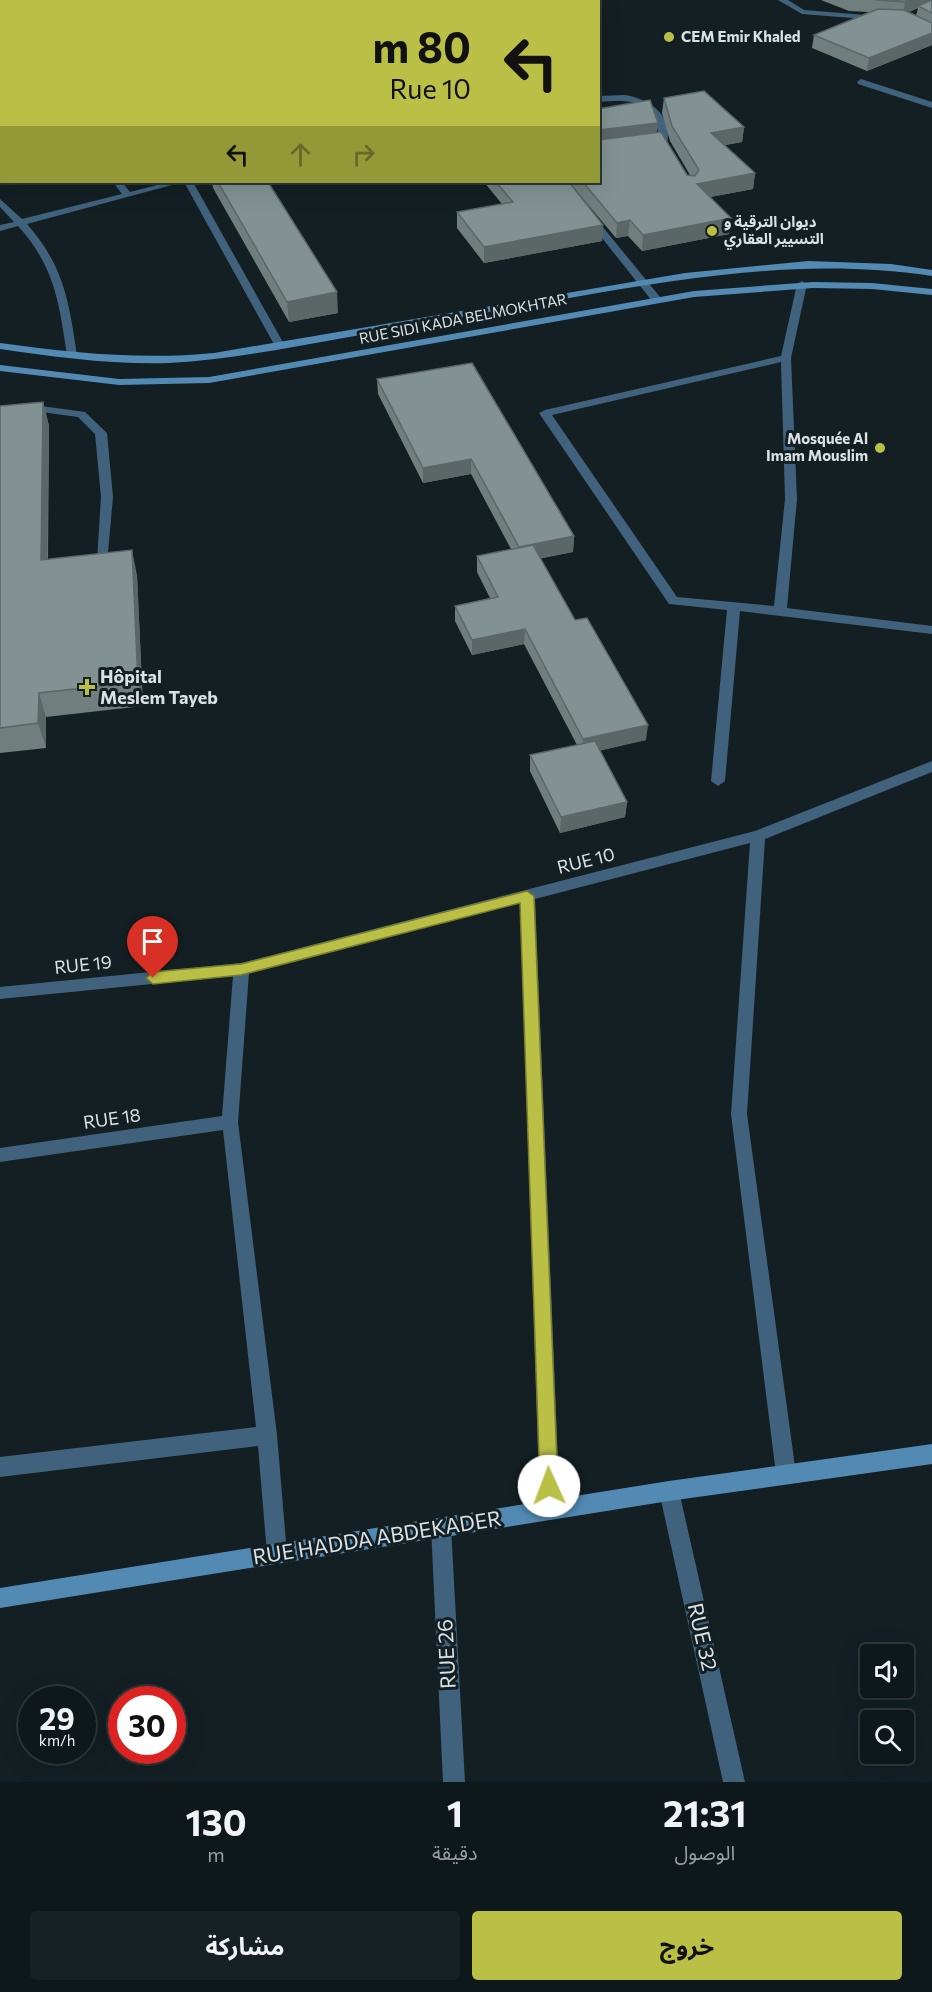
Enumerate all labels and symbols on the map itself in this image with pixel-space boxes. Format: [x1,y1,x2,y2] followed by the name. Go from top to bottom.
[681,27,801,45] place label: CEM Emir Khaled
[662,30,676,44] marker: CEM Emir Khaled
[724,212,824,250] place label: ديوان الترقية و التسيير العقاري
[705,224,719,238] marker: ديوان الترقية و التسيير العقاري
[357,289,568,347] street label: RUE SIDI KADA BELMOKHTAR
[766,429,868,464] place label: Mosquée Al Imam Mouslim
[873,441,887,455] marker: Mosquée Al Imam Mouslim
[100,665,218,708] place label: Hôpital Meslem Tayeb
[78,678,96,696] marker: Hôpital Meslem Tayeb
[555,842,617,878] street label: RUE 10
[127,916,178,978] pin
[53,950,113,978] street label: RUE 19
[82,1103,142,1133] street label: RUE 18
[517,1454,581,1518] position arrow
[251,1505,503,1569] street label: RUE HADDA ABDEKADER
[684,1600,723,1673] street label: RUE 32
[431,1619,460,1690] street label: RUE 26
[108,1686,186,1764] speed limit sign: 30

